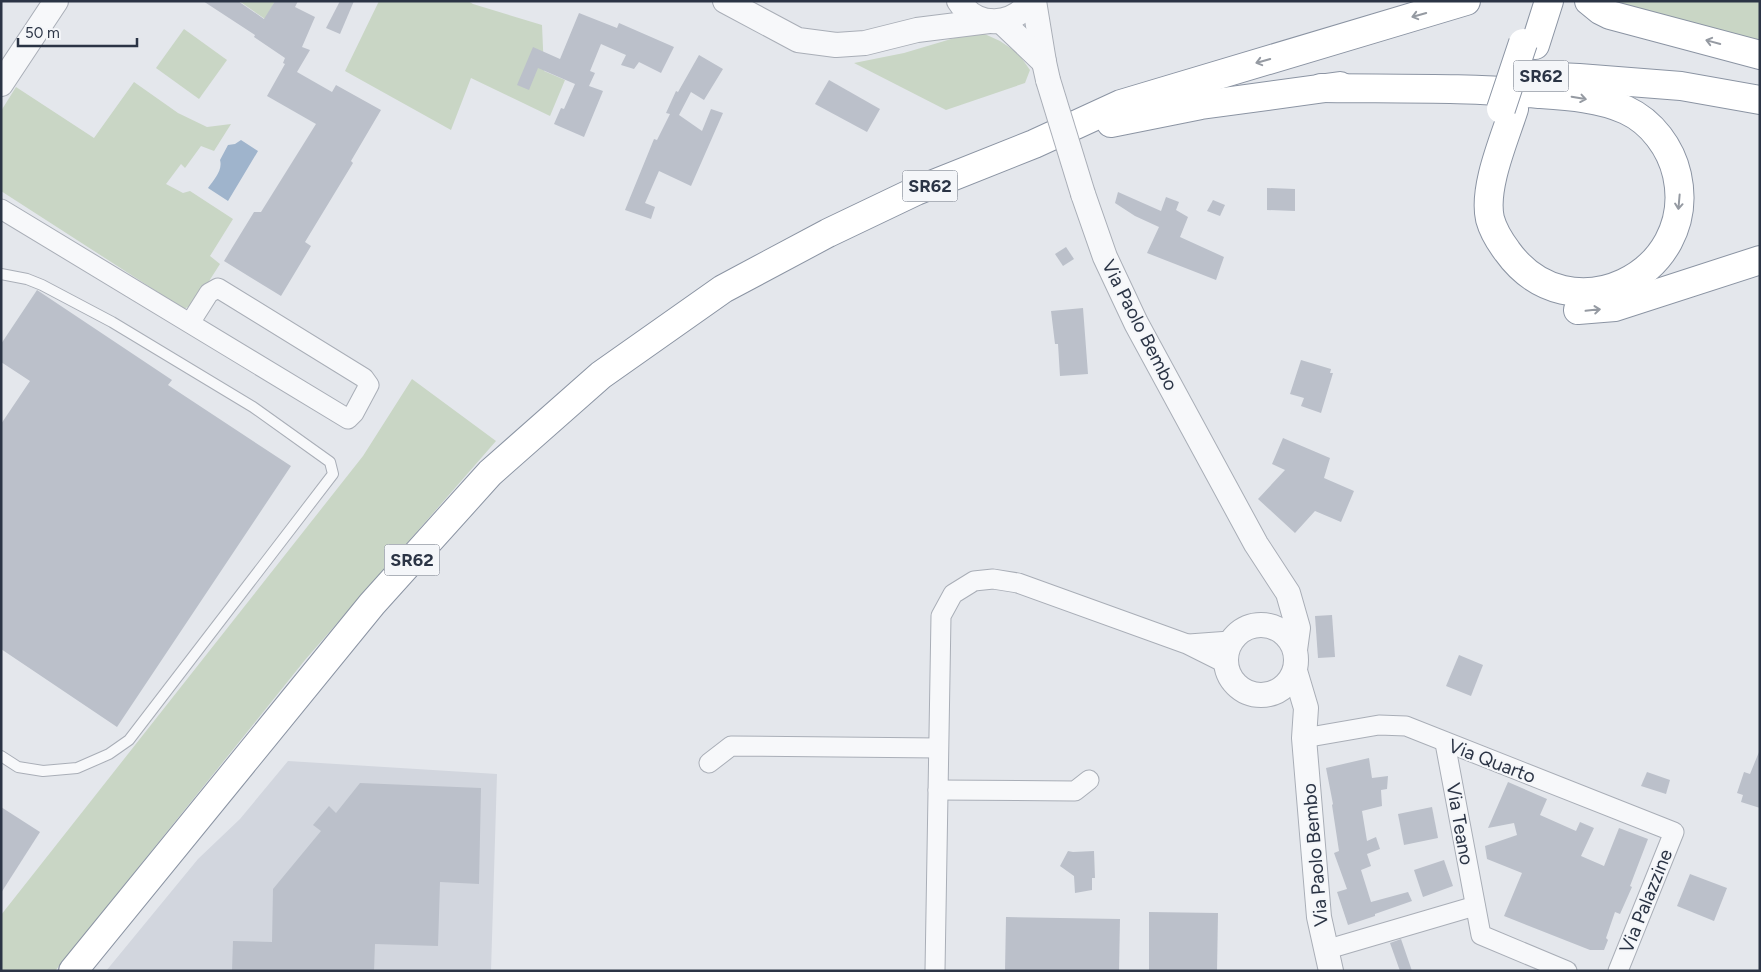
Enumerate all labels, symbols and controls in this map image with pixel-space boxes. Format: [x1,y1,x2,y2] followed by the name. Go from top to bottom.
[1411,11,1427,20] one-way arrow
[18,15,136,47] scale bar
[25,24,60,42] text: 50 m
[1705,37,1721,46] one-way arrow
[1255,56,1271,66] one-way arrow
[1514,60,1568,92] road number: SR62
[1571,93,1587,103] one-way arrow
[902,170,958,202] road number: SR62
[1674,194,1684,210] one-way arrow
[1097,256,1183,394] street label: Via Paolo Bembo
[1584,305,1600,315] one-way arrow
[384,544,440,576] road number: SR62
[1445,734,1539,788] street label: Via Quarto
[1441,781,1479,867] street label: Via Teano
[1297,782,1333,928] street label: Via Paolo Bembo
[1615,846,1677,956] street label: Via Palazzine

